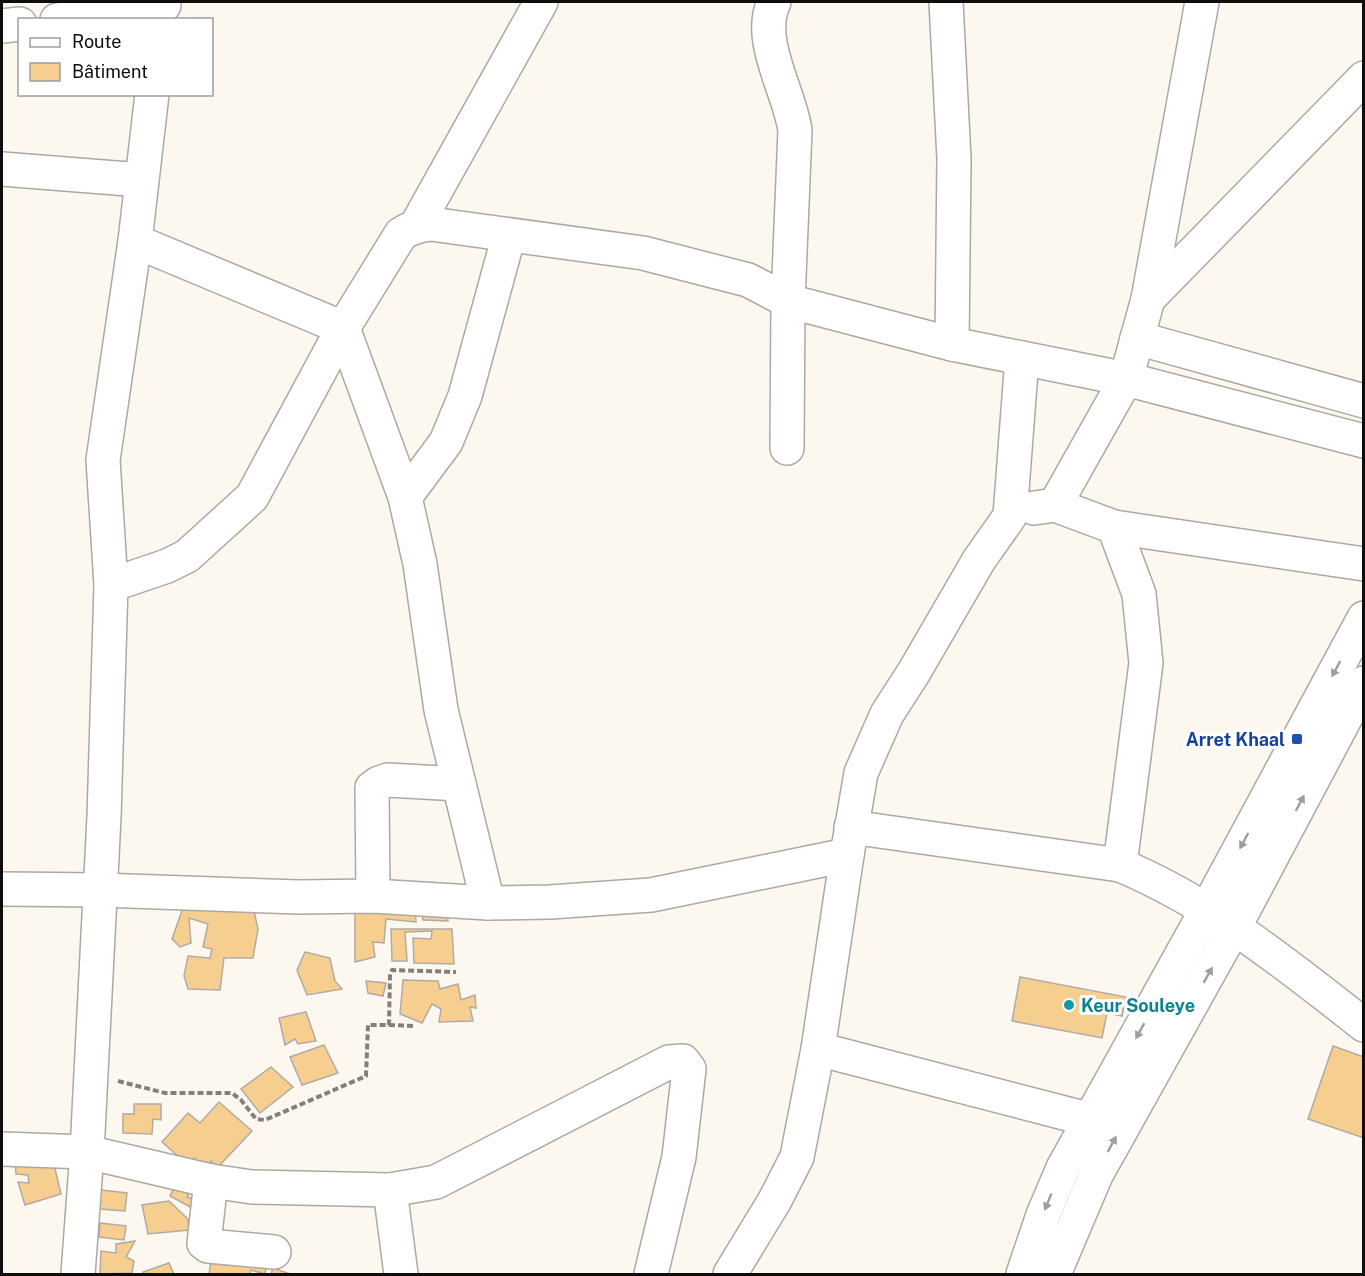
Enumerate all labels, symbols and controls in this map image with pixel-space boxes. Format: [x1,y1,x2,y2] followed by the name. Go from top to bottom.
[18,18,213,96] legend
[72,31,121,52] text: Route
[72,61,148,82] text: Bâtiment
[1331,661,1341,678] one-way arrow
[1186,729,1285,750] place label: Arret Khaal
[1290,732,1304,746] marker: Arret Khaal
[1295,794,1305,811] one-way arrow
[1239,833,1249,850] one-way arrow
[1203,966,1213,983] one-way arrow
[1081,995,1195,1016] place label: Keur Souleye
[1062,998,1076,1012] marker: Keur Souleye
[1135,1023,1145,1040] one-way arrow
[1107,1136,1117,1153] one-way arrow
[1043,1193,1052,1211] one-way arrow

